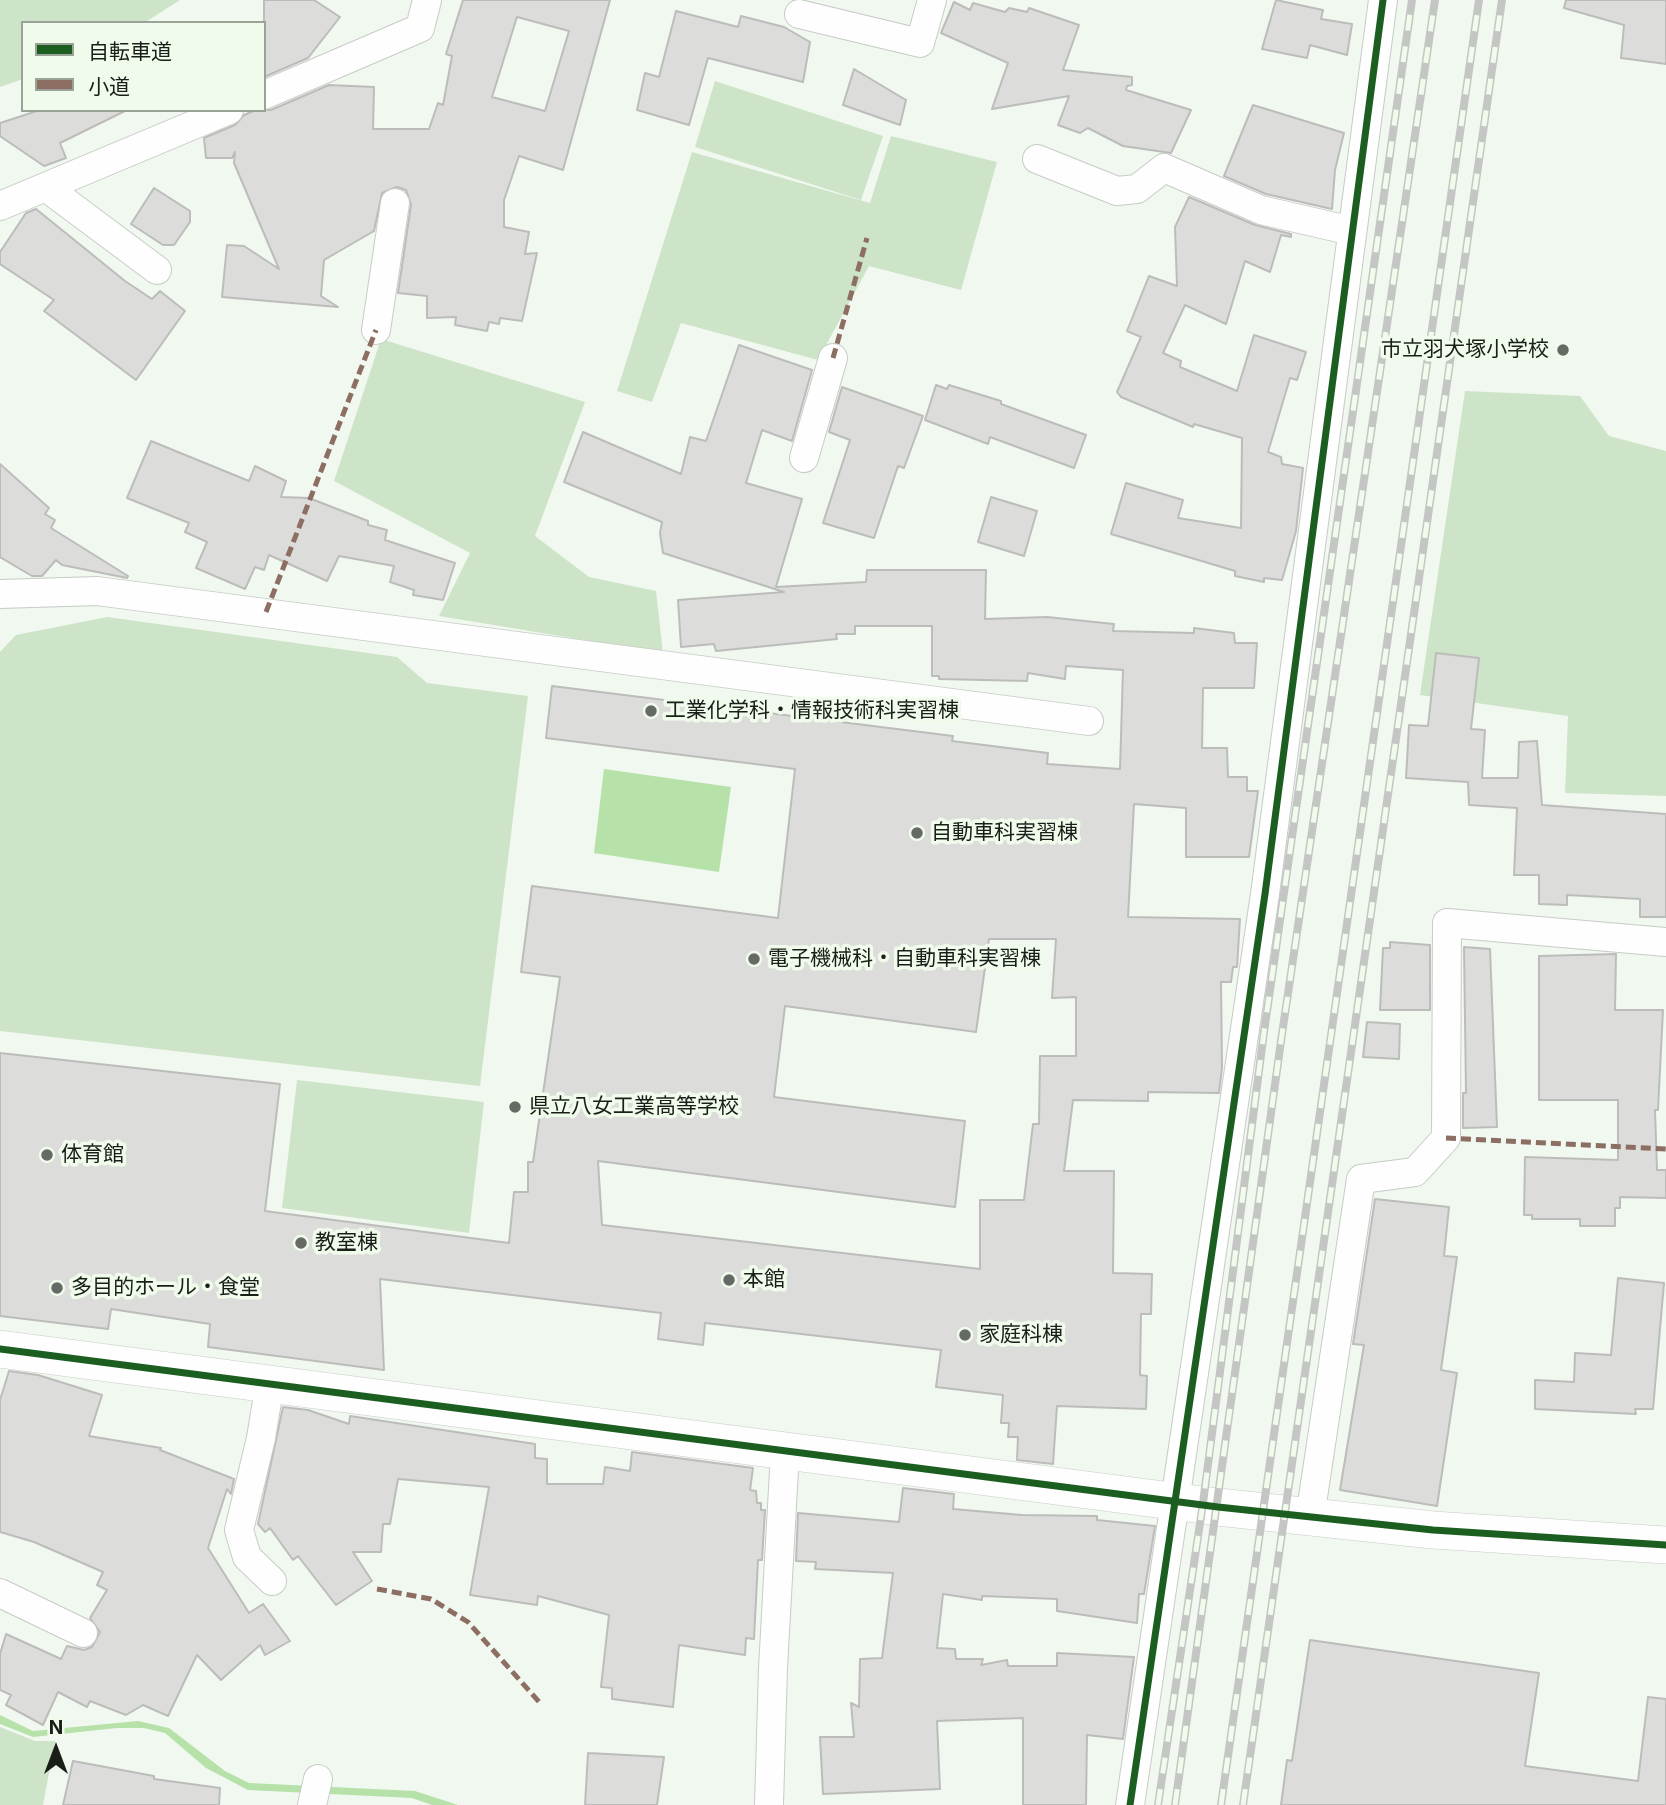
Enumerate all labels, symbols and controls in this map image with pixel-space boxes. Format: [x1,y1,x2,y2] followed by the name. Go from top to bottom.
[21,21,266,112] legend
[88,39,172,64] text: 自転車道
[88,74,130,99] text: 小道
[1381,337,1549,363] place label: 市立羽犬塚小学校
[1555,342,1571,358] marker: 市立羽犬塚小学校
[665,698,959,724] place label: 工業化学科・情報技術科実習棟
[643,703,659,719] marker: 工業化学科・情報技術科実習棟
[931,820,1078,846] place label: 自動車科実習棟
[909,825,925,841] marker: 自動車科実習棟
[768,946,1041,972] place label: 電子機械科・自動車科実習棟
[746,951,762,967] marker: 電子機械科・自動車科実習棟
[529,1094,739,1120] place label: 県立八女工業高等学校
[507,1099,523,1115] marker: 県立八女工業高等学校
[61,1142,124,1168] place label: 体育館
[39,1147,55,1163] marker: 体育館
[315,1230,378,1256] place label: 教室棟
[293,1235,309,1251] marker: 教室棟
[743,1267,785,1293] place label: 本館
[721,1272,737,1288] marker: 本館
[71,1275,260,1301] place label: 多目的ホール・食堂
[49,1280,65,1296] marker: 多目的ホール・食堂
[979,1322,1063,1348] place label: 家庭科棟
[957,1327,973,1343] marker: 家庭科棟
[21,1714,91,1784] north arrow
[49,1716,63,1739] text: N

